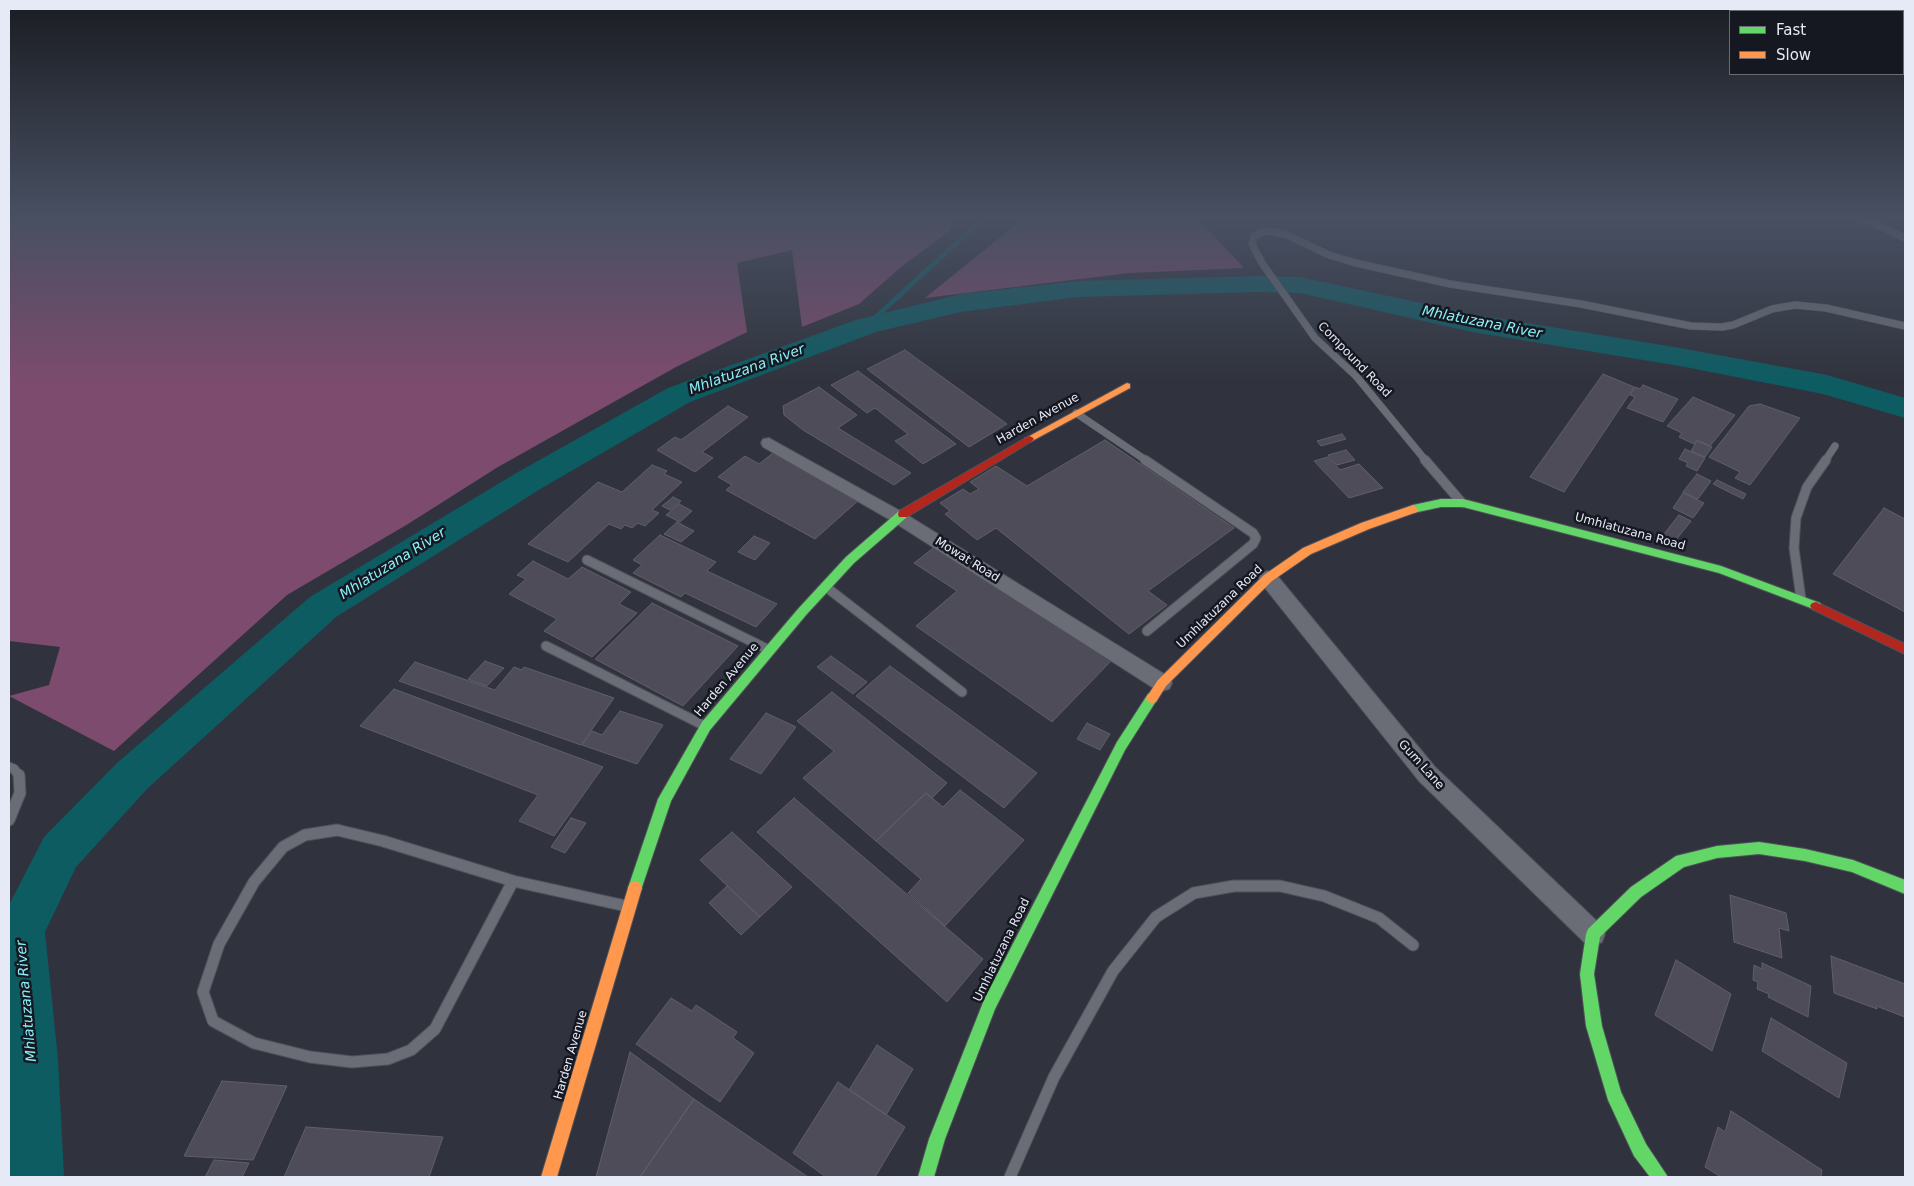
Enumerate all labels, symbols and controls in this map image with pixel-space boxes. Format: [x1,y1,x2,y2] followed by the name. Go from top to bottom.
[1729,10,1904,75] legend
[1776,21,1806,39] text: Fast
[1776,46,1811,64] text: Slow
[1421,303,1543,343] water label: Mhlatuzana River
[1314,319,1394,401] street label: Compound Road
[687,341,807,399] water label: Mhlatuzana River
[994,390,1082,448] street label: Harden Avenue
[1573,510,1687,554] street label: Umhlatuzana Road
[337,525,449,603] water label: Mhlatuzana River
[932,534,1002,586] street label: Mowat Road
[1174,562,1266,652] street label: Umhlatuzana Road
[692,640,762,720] street label: Harden Avenue
[1395,737,1447,793] street label: Gum Lane
[971,896,1033,1004] street label: Umhlatuzana Road
[13,940,41,1062] water label: Mhlatuzana River
[551,1009,591,1101] street label: Harden Avenue

